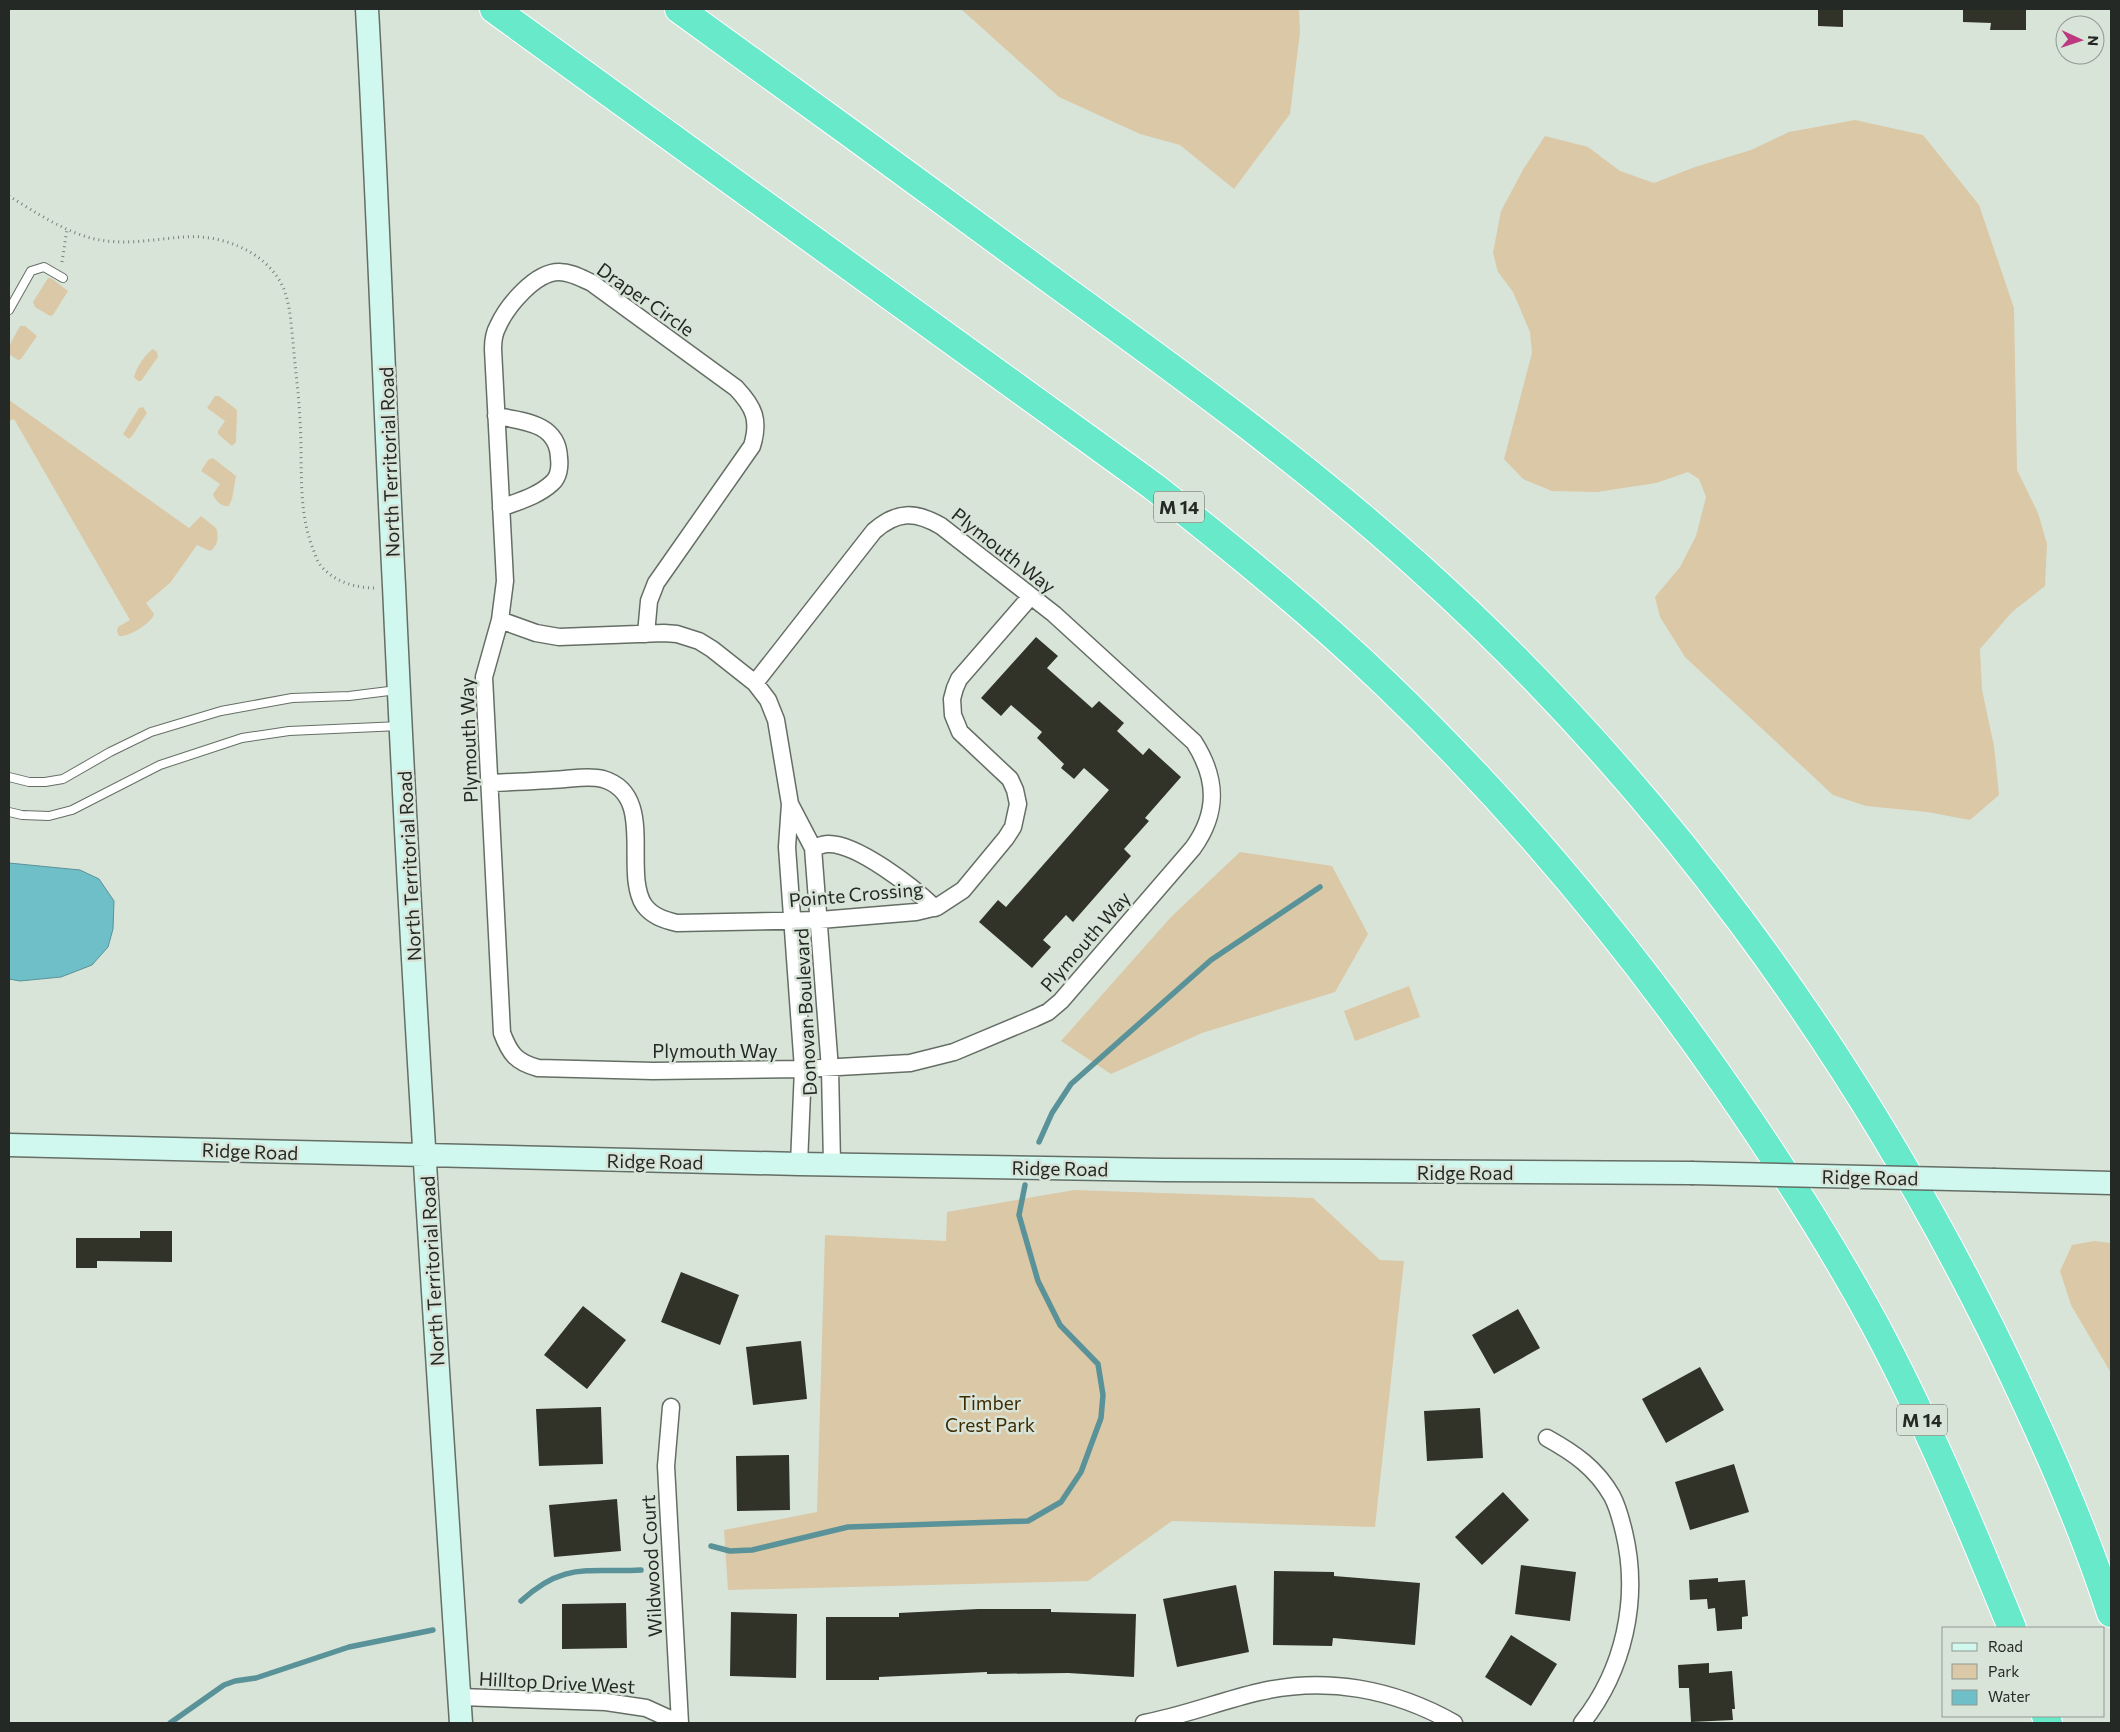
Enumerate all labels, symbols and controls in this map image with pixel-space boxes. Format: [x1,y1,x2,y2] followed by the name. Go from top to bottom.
[2055,15,2105,65] north arrow
[2085,35,2102,46] text: N
[593,257,699,341] street label: Draper Circle
[374,366,404,558] street label: North Territorial Road
[1154,492,1204,522] road number: M 14
[948,502,1061,598] street label: Plymouth Way
[454,677,482,803] street label: Plymouth Way
[393,770,425,962] street label: North Territorial Road
[788,877,924,911] street label: Pointe Crossing
[1035,886,1135,996] street label: Plymouth Way
[789,928,821,1096] street label: Donovan Boulevard
[652,1039,778,1062] street label: Plymouth Way
[201,1138,299,1164] street label: Ridge Road
[606,1149,704,1173] street label: Ridge Road
[1011,1156,1109,1180] street label: Ridge Road
[1417,1161,1513,1184] street label: Ridge Road
[1821,1165,1919,1189] street label: Ridge Road
[416,1175,448,1367] street label: North Territorial Road
[945,1391,1035,1436] park label: Timber Crest Park
[1897,1404,1947,1436] road number: M 14
[636,1494,666,1638] street label: Wildwood Court
[1942,1627,2105,1717] legend
[1988,1637,2023,1655] text: Road
[1988,1662,2019,1680] text: Park
[478,1666,636,1698] street label: Hilltop Drive West
[1988,1687,2030,1705] text: Water

